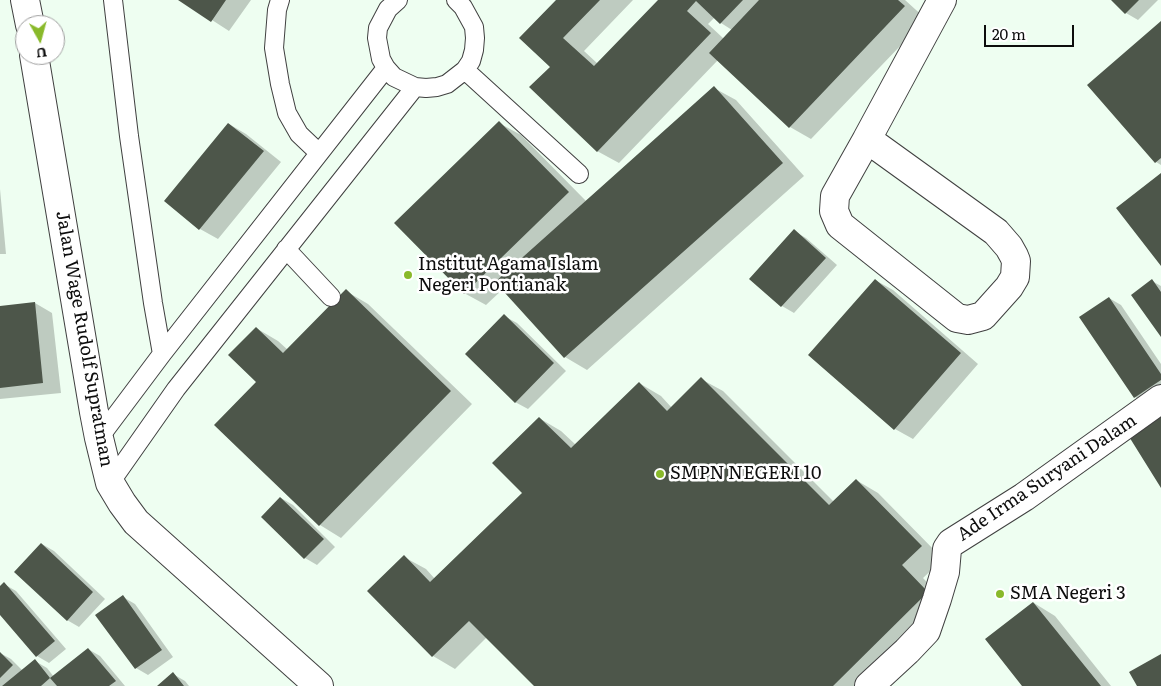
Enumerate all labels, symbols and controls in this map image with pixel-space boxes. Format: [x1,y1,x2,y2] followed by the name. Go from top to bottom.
[15,15,65,65] north arrow
[986,15,1076,47] scale bar
[992,22,1026,45] text: 20 m
[35,43,48,64] text: U
[51,209,117,469] street label: Jalan Wage Rudolf Supratman
[418,254,599,296] place label: Institut Agama Islam Negeri Pontianak
[402,269,414,281] marker: Institut Agama Islam Negeri Pontianak
[953,410,1141,546] street label: Ade Irma Suryani Dalam
[670,463,821,485] place label: SMPN NEGERI 10
[654,468,666,480] marker: SMPN NEGERI 10
[1010,583,1126,605] place label: SMA Negeri 3
[994,588,1006,600] marker: SMA Negeri 3

